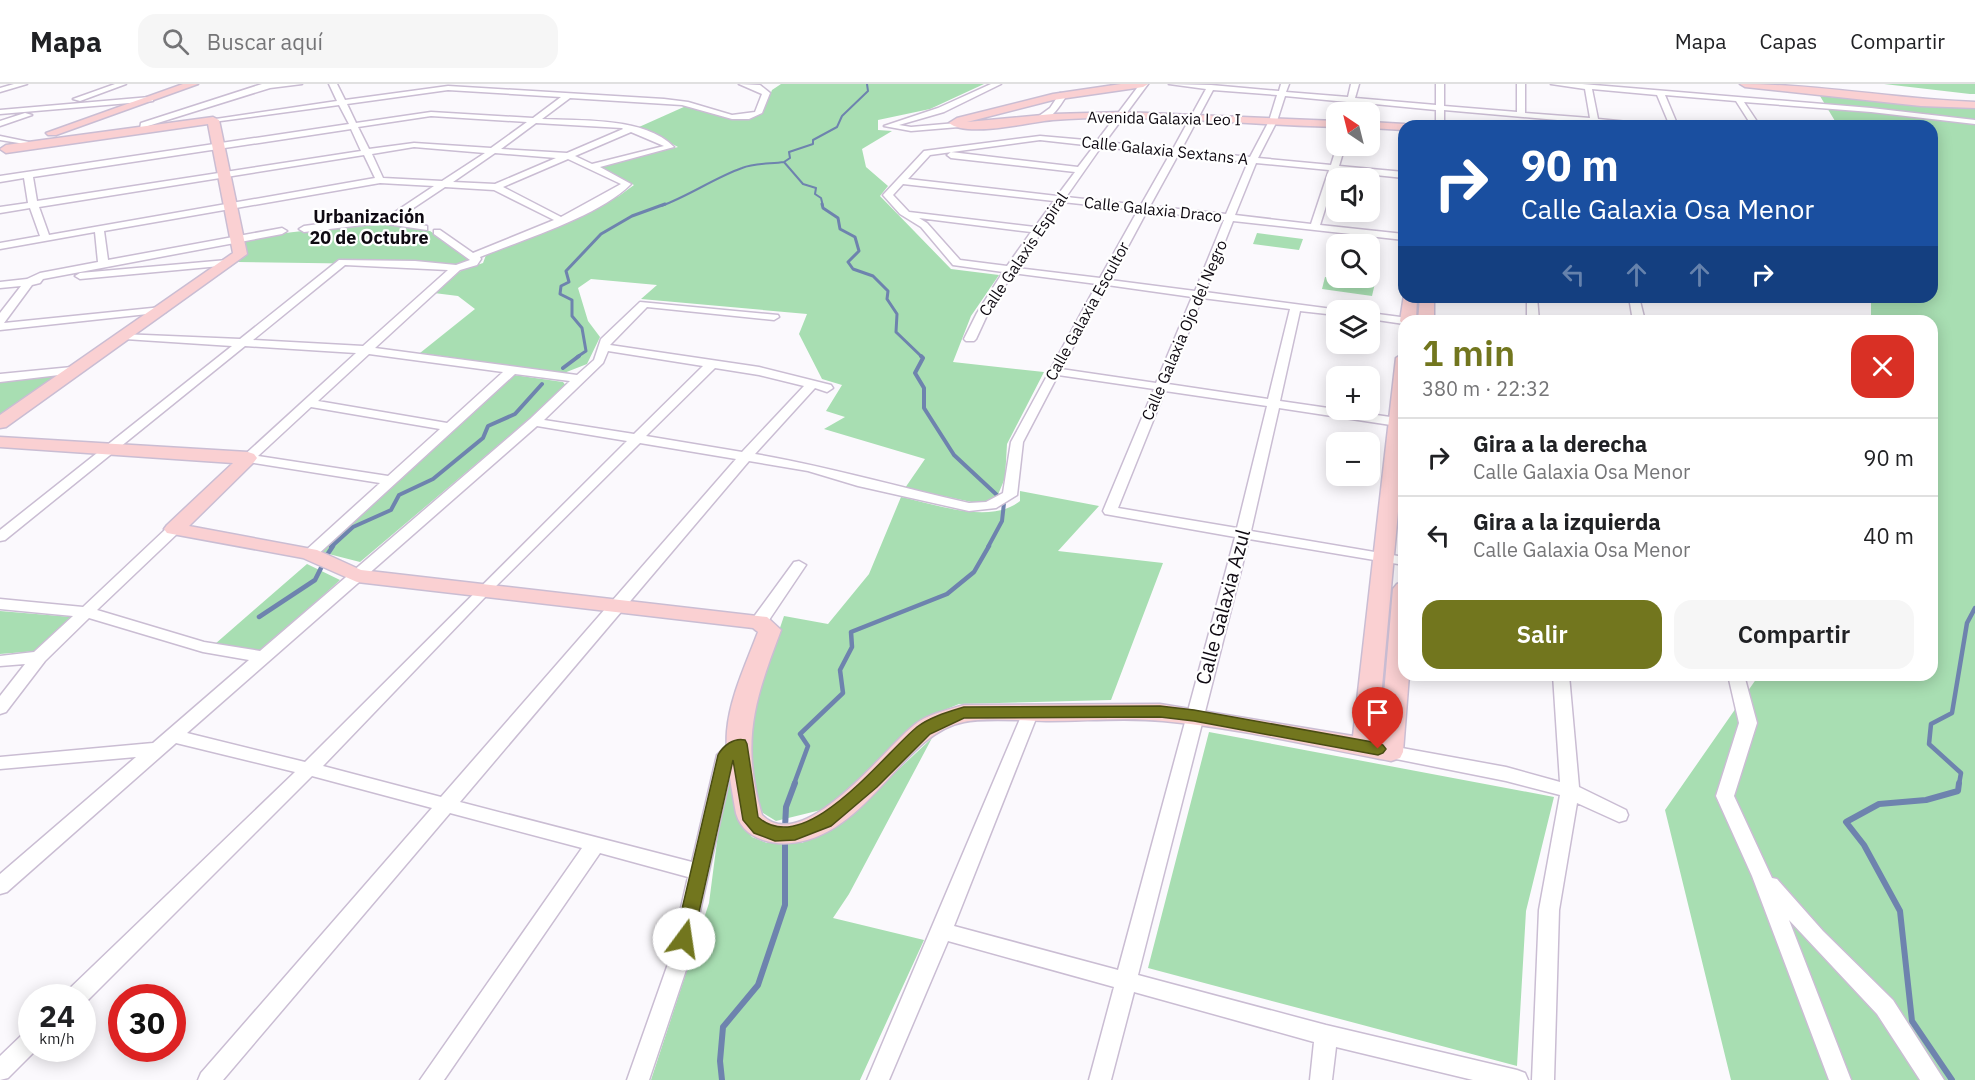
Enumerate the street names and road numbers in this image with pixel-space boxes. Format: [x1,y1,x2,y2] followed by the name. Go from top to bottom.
[1087,107,1241,129] street label: Avenida Galaxia Leo I
[1081,131,1249,169] street label: Calle Galaxia Sextans A
[974,188,1072,320] street label: Calle Galaxis Espiral
[1083,192,1223,226] street label: Calle Galaxia Draco
[1137,237,1231,423] street label: Calle Galaxia Ojo del Negro
[1041,238,1134,384] street label: Calle Galaxia Escultor
[1189,526,1256,688] street label: Calle Galaxia Azul

